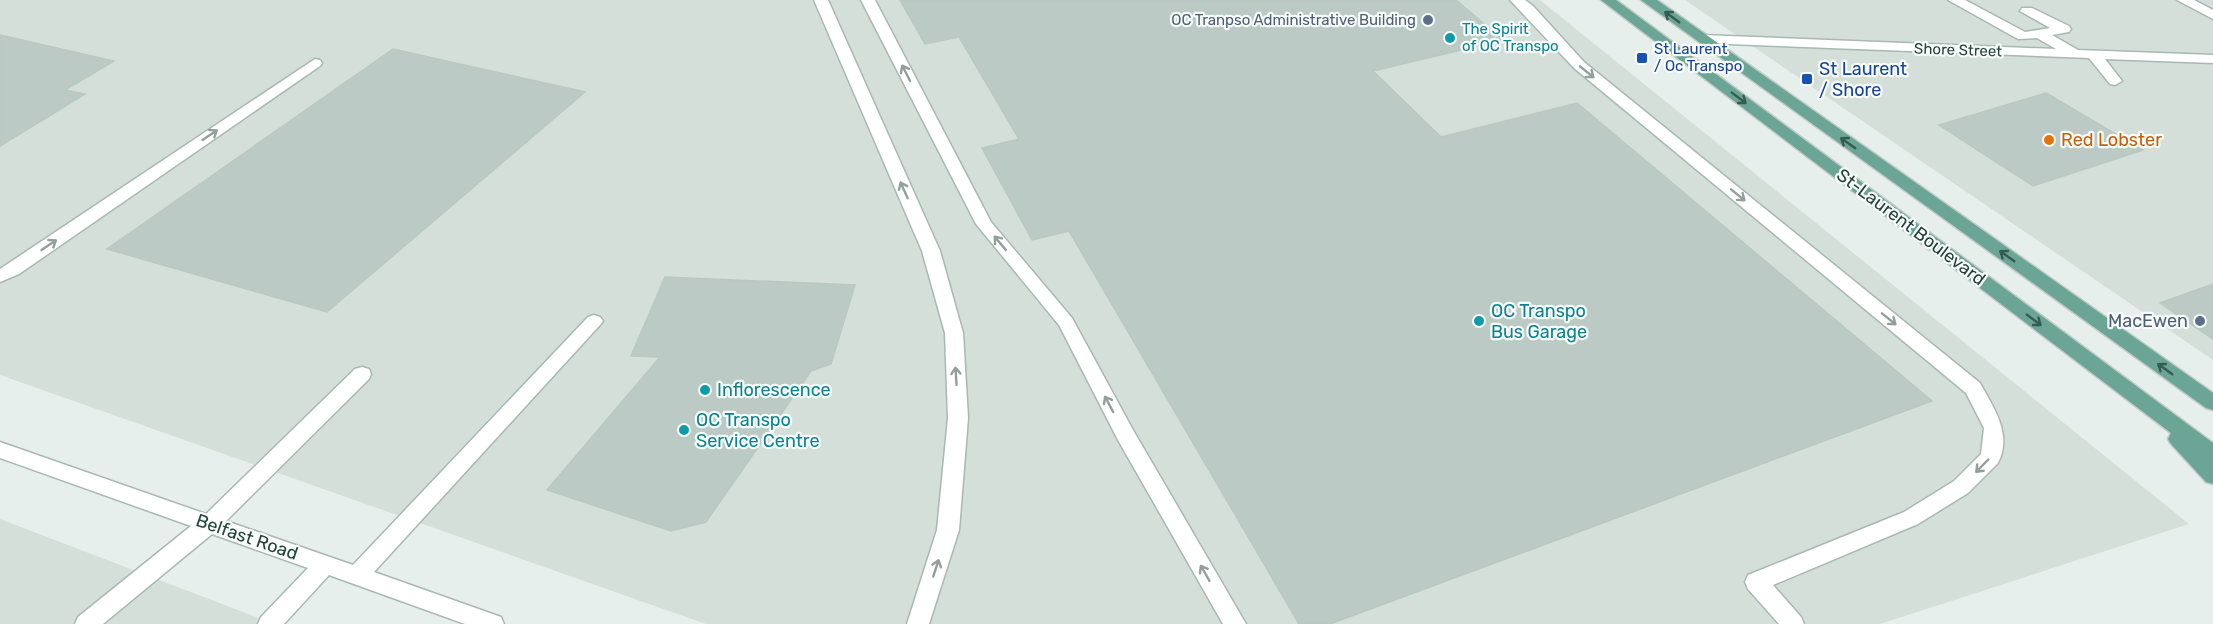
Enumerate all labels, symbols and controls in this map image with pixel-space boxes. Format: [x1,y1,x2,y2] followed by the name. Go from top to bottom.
[1171,11,1416,29] place label: OC Tranpso Administrative Building
[1665,11,1681,23] one-way arrow
[1421,13,1435,27] marker: OC Tranpso Administrative Building
[1462,20,1559,55] place label: The Spirit of OC Transpo
[1443,31,1457,45] marker: The Spirit of OC Transpo
[1914,39,2002,61] street label: Shore Street
[1654,40,1742,75] place label: St Laurent / Oc Transpo
[1635,51,1649,65] marker: St Laurent / Oc Transpo
[1819,58,1907,101] place label: St Laurent / Shore
[900,65,912,82] one-way arrow
[1579,65,1595,78] one-way arrow
[1800,72,1814,86] marker: St Laurent / Shore
[1730,92,1746,105] one-way arrow
[202,128,219,141] one-way arrow
[2061,129,2162,151] place label: Red Lobster
[2042,133,2056,147] marker: Red Lobster
[1840,137,1857,149] one-way arrow
[1832,164,1990,290] street label: St-Laurent Boulevard
[898,181,909,199] one-way arrow
[1730,189,1746,202] one-way arrow
[993,236,1007,251] one-way arrow
[41,239,57,251] one-way arrow
[1999,250,2015,262] one-way arrow
[1491,300,1587,343] place label: OC Transpo Bus Garage
[2108,310,2188,332] place label: MacEwen
[1881,312,1896,326] one-way arrow
[2025,313,2041,326] one-way arrow
[1472,314,1486,328] marker: OC Transpo Bus Garage
[2193,314,2207,328] marker: MacEwen
[2158,363,2174,375] one-way arrow
[951,366,962,386] one-way arrow
[717,379,831,401] place label: Inflorescence
[698,383,712,397] marker: Inflorescence
[1103,395,1114,413] one-way arrow
[696,409,820,452] place label: OC Transpo Service Centre
[677,423,691,437] marker: OC Transpo Service Centre
[1975,458,1990,473] one-way arrow
[193,509,301,565] street label: Belfast Road
[931,559,942,578] one-way arrow
[1199,565,1211,582] one-way arrow

